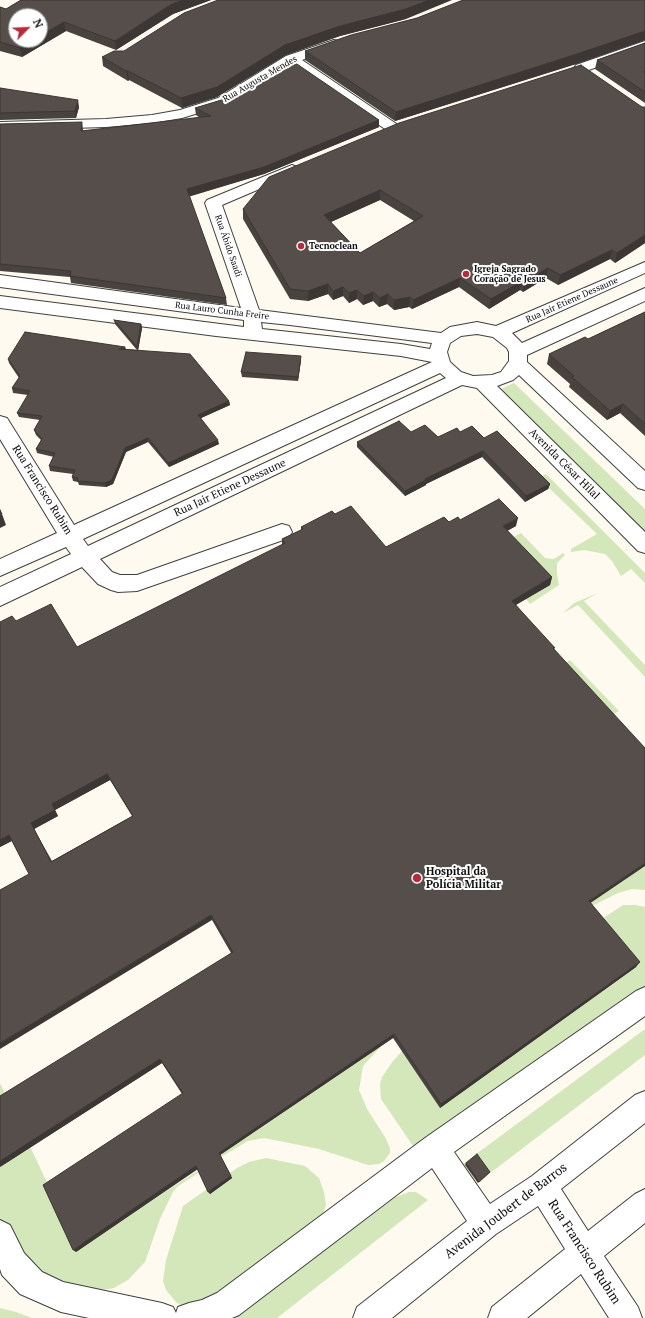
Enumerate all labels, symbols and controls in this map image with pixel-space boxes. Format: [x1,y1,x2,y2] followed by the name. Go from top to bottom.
[8,8,48,48] north arrow
[30,17,46,30] text: N
[221,53,299,105] street label: Rua Augusta Mendes
[212,213,244,279] street label: Rua Ábido Saadi
[296,241,306,251] marker: Tecnoclean
[309,241,358,251] place label: Tecnoclean
[474,264,546,285] place label: Igreja Sagrado Coração de Jesus
[461,269,471,279] marker: Igreja Sagrado Coração de Jesus
[524,275,620,325] street label: Rua Jair Etiene Dessaune
[174,300,270,322] street label: Rua Lauro Cunha Freire
[526,426,602,502] street label: Avenida César Hilal
[9,443,75,537] street label: Rua Francisco Rubim
[172,456,288,520] street label: Rua Jair Etiene Dessaune
[426,865,501,891] place label: Hospital da Polícia Militar
[411,872,423,884] marker: Hospital da Polícia Militar
[442,1160,570,1262] street label: Avenida Joubert de Barros
[544,1197,624,1307] street label: Rua Francisco Rubim

